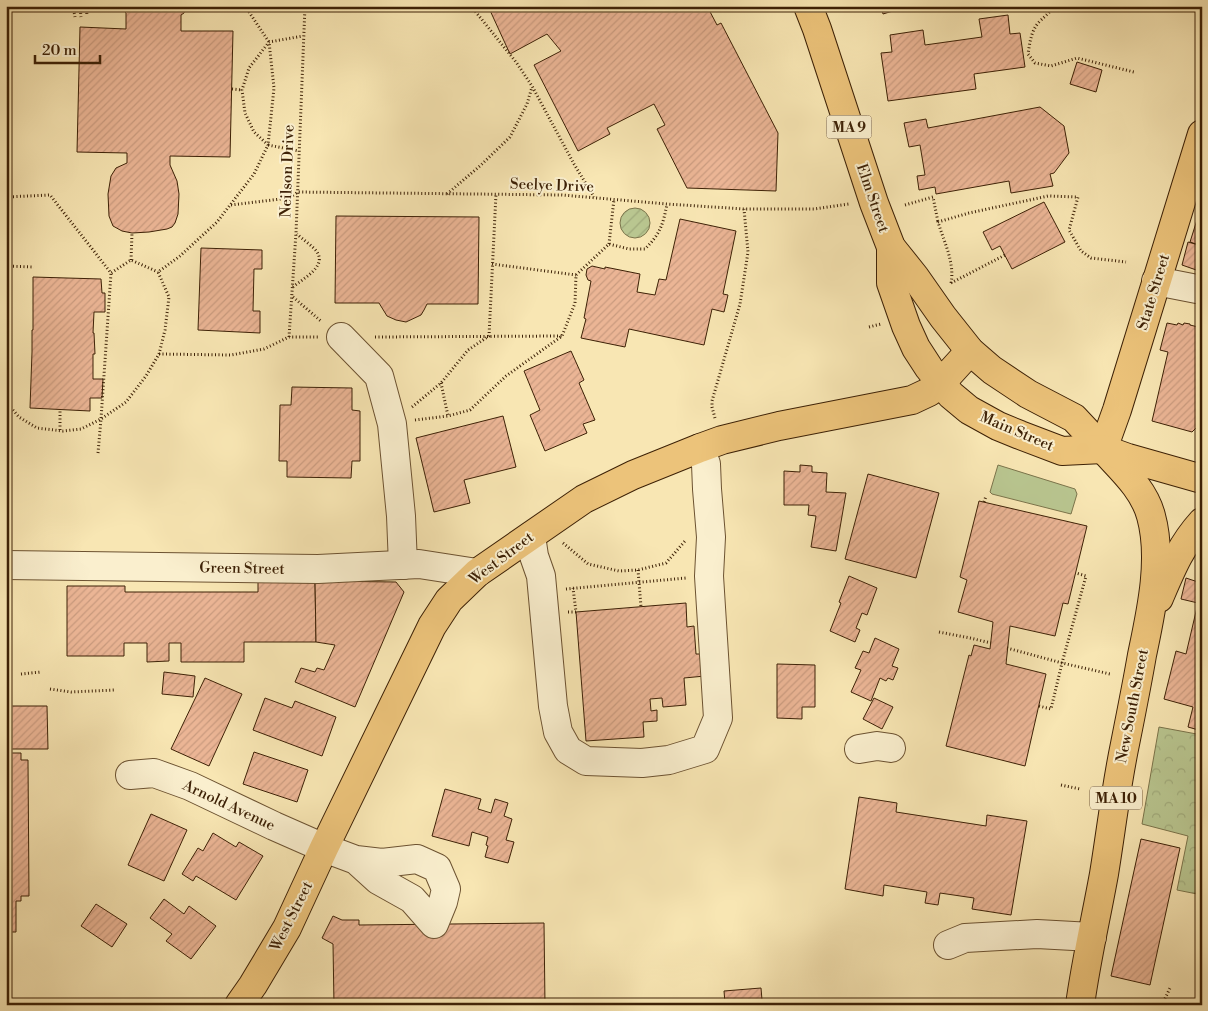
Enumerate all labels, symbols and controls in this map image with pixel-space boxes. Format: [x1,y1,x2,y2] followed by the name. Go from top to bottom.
[35,32,100,64] scale bar
[42,41,77,60] text: 20 m
[826,115,872,138] road number: MA 9
[276,124,299,218] street label: Neilson Drive
[852,161,893,236] street label: Elm Street
[510,175,594,196] street label: Seelye Drive
[1133,251,1174,332] street label: State Street
[977,407,1057,456] street label: Main Street
[464,528,538,589] street label: West Street
[199,558,286,579] street label: Green Street
[1112,647,1153,765] street label: New South Street
[179,775,278,835] street label: Arnold Avenue
[1090,786,1142,810] road number: MA 10
[265,877,317,955] street label: West Street

